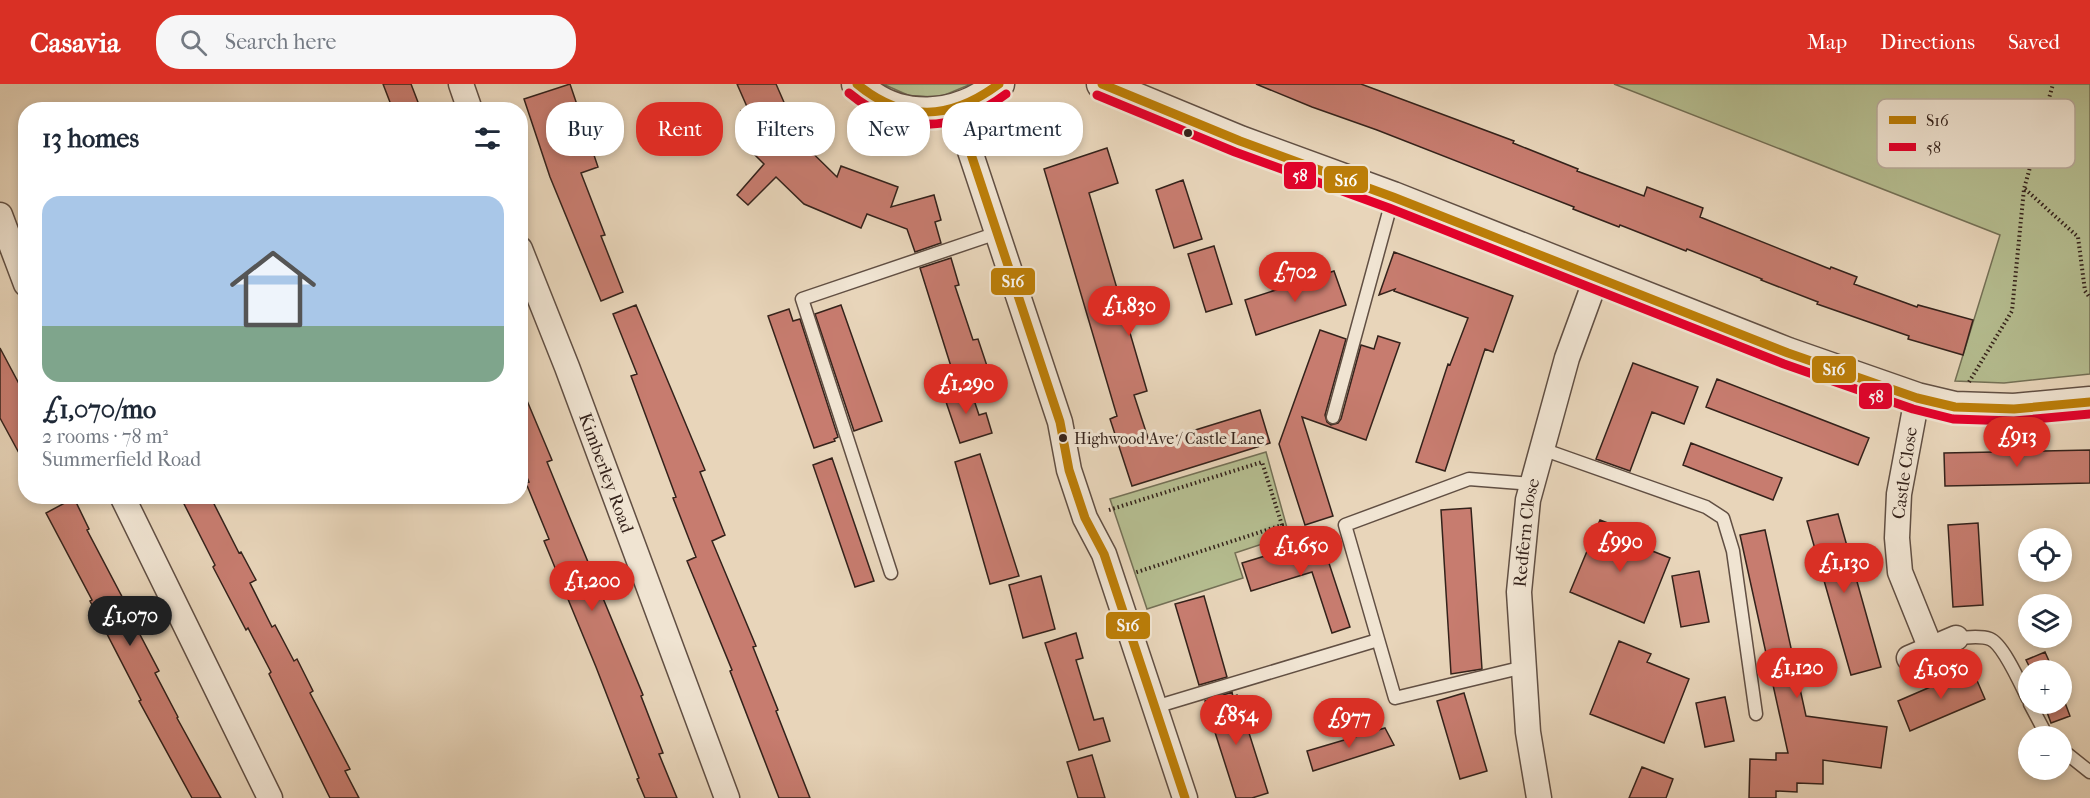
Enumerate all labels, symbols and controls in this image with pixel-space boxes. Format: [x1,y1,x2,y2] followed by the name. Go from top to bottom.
[156,15,576,69] search box
[30,26,120,59] text: Casavia
[177,26,210,59] icon: search
[225,29,336,55] text: Search here
[1807,30,1847,54] text: Map
[1880,30,1975,54] text: Directions
[2008,30,2060,54] text: Saved
[1877,99,2075,168] legend
[546,102,624,156] chip: Buy
[636,102,723,156] chip: Rent
[735,102,835,156] chip: Filters
[847,102,930,156] chip: New
[942,102,1083,156] chip: Apartment
[1926,111,1949,130] text: S16
[471,122,504,155] icon: filters
[42,123,139,154] text: 13 homes
[1182,127,1194,139] unlabelled marker
[1926,138,1941,157] text: 58
[1283,161,1317,190] line badge: 58
[1323,165,1369,194] line badge: S16
[1293,166,1307,185] text: 58
[1335,171,1358,190] text: S16
[219,235,327,343] icon: home
[1259,252,1331,303] pin: £702
[1273,260,1317,283] text: £702
[990,267,1036,296] line badge: S16
[1002,272,1025,291] text: S16
[1080,286,1178,337] pin: £1,830
[1102,294,1156,317] text: £1,830
[1811,355,1857,384] line badge: S16
[1823,360,1846,379] text: S16
[917,364,1015,415] pin: £1,290
[938,372,994,395] text: £1,290
[1858,382,1893,410] line badge: 58
[1869,387,1883,406] text: 58
[42,394,156,425] text: £1,070/mo
[575,410,638,536] street label: Kimberley Road
[1981,417,2053,468] pin: £913
[42,425,168,448] text: 2 rooms · 78 m²
[1997,425,2037,448] text: £913
[1888,426,1922,520] street label: Castle Close
[1074,429,1265,448] place label: Highwood Ave / Castle Lane
[1057,432,1069,444] marker: Highwood Ave / Castle Lane
[42,448,201,471] text: Summerfield Road
[1509,476,1544,588] street label: Redfern Close
[1584,522,1656,573] pin: £990
[1252,526,1350,577] pin: £1,650
[2018,528,2072,780] map controls
[2018,528,2072,582] button: locate
[1597,530,1643,553] text: £990
[1274,534,1328,557] text: £1,650
[1795,543,1893,594] pin: £1,130
[1819,551,1870,574] text: £1,130
[543,561,641,612] pin: £1,200
[564,569,620,592] text: £1,200
[2018,594,2072,648] button: layers
[81,596,179,647] pin: £1,070
[102,604,158,627] text: £1,070
[1105,611,1151,640] line badge: S16
[1117,616,1140,635] text: S16
[1748,648,1846,699] pin: £1,120
[1892,649,1990,700] pin: £1,050
[1770,656,1824,679] text: £1,120
[1913,657,1969,680] text: £1,050
[2018,660,2072,714] button: +
[1200,695,1272,746] pin: £854
[1313,698,1385,749] pin: £977
[1214,703,1258,726] text: £854
[1327,706,1371,729] text: £977
[2018,726,2072,780] button: −

